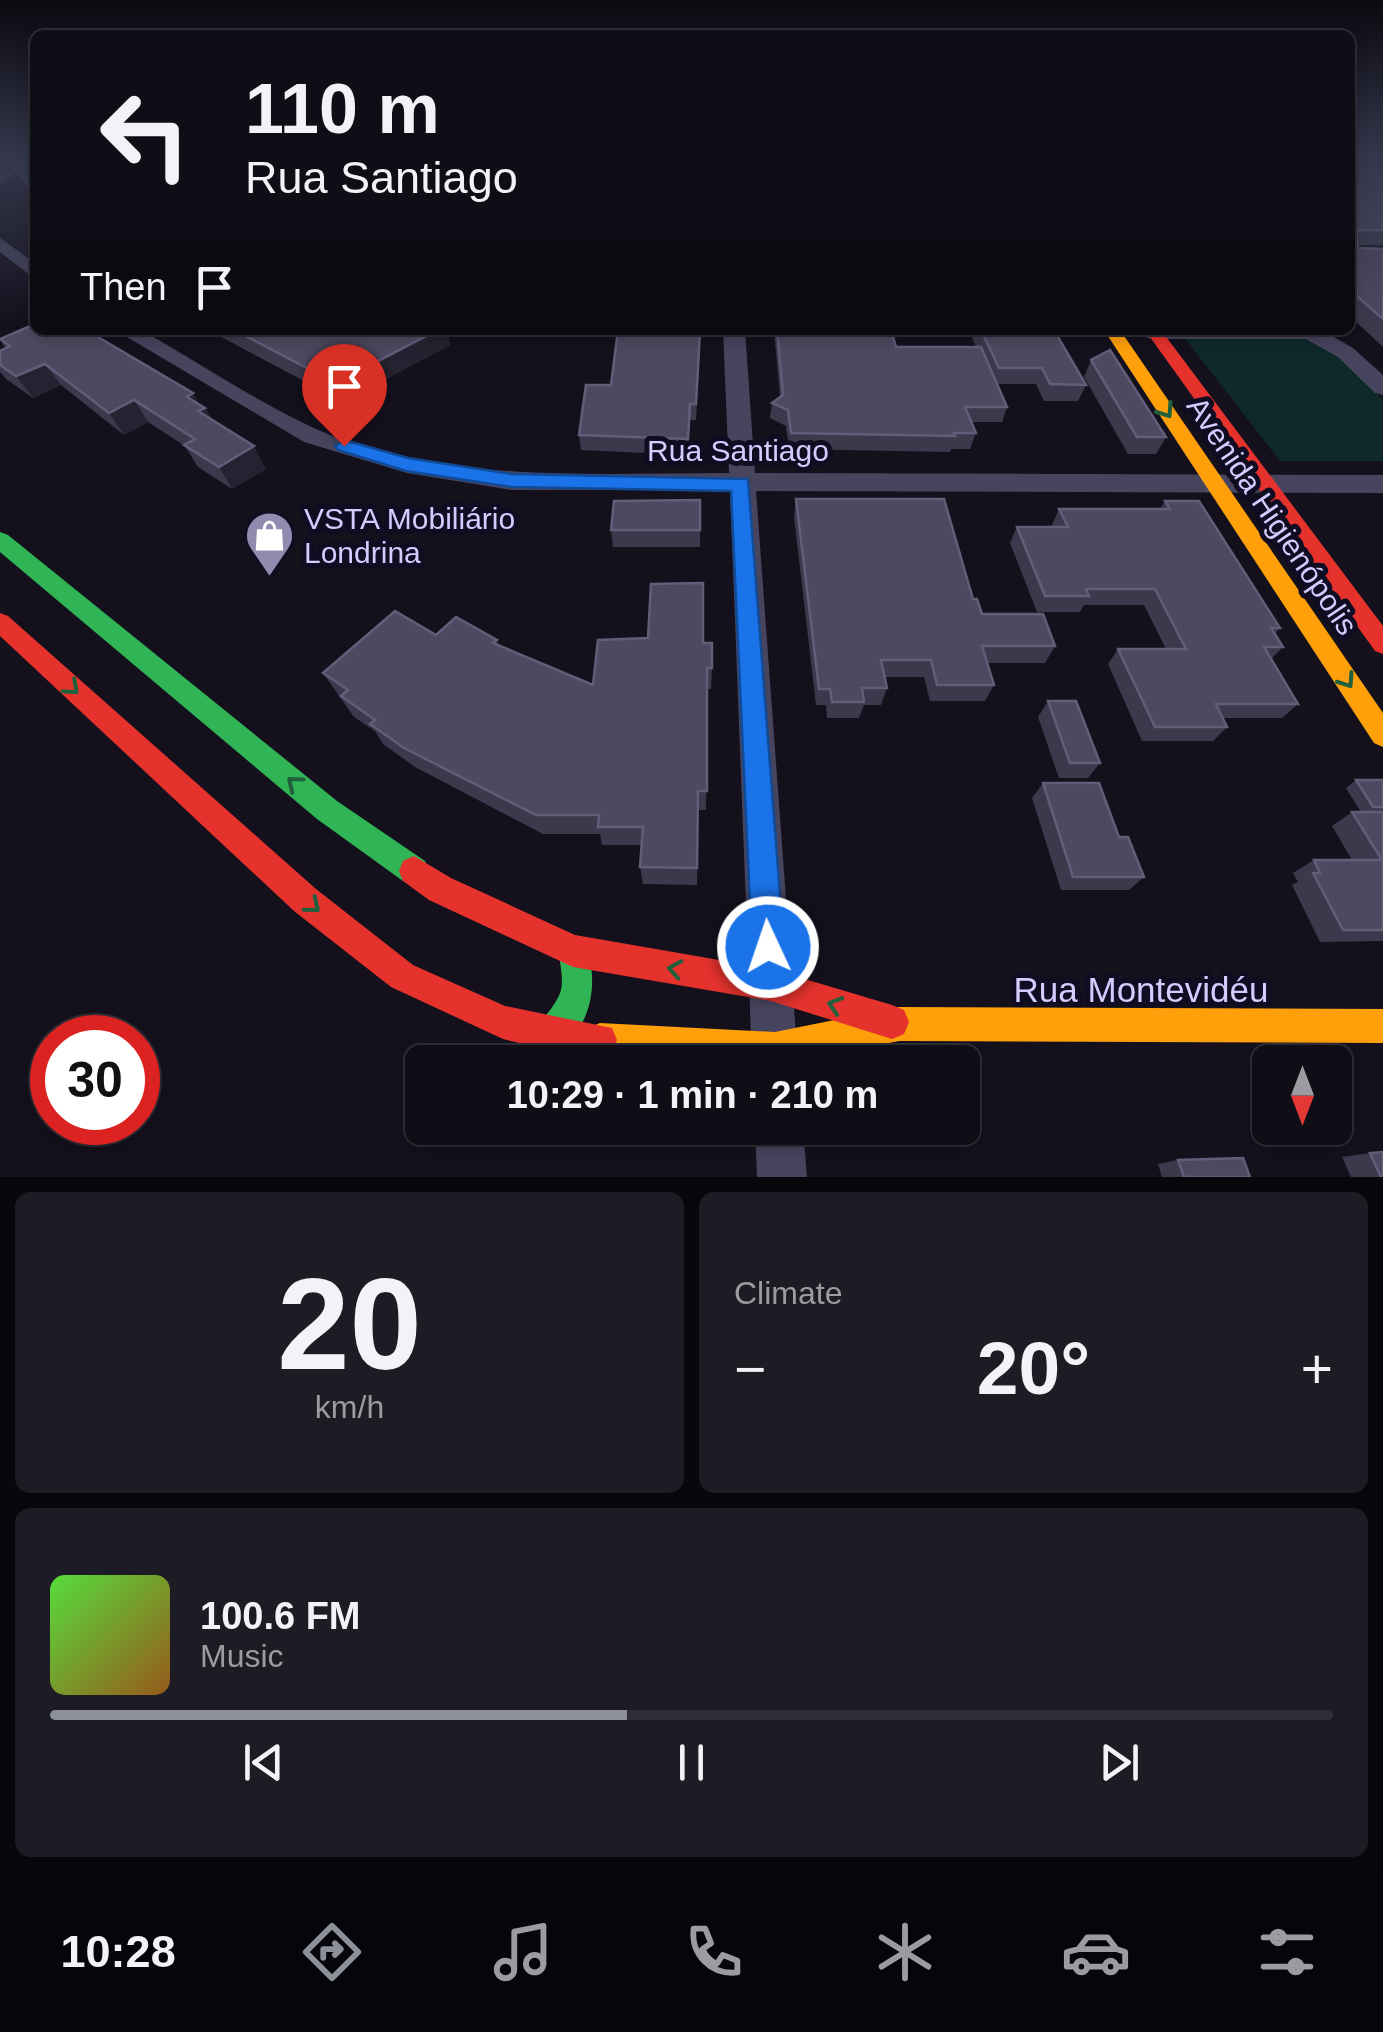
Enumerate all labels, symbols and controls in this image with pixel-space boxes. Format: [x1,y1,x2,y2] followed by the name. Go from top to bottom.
[80,70,210,200] icon: left
[245,70,440,148] text: 110 m
[245,152,518,203] text: Rua Santiago
[187,260,242,315] icon: arrive
[80,266,167,308] text: Then
[302,344,387,447] pin
[317,359,372,414] icon: arrive
[1181,391,1364,641] street label: Avenida Higienópolis
[1153,401,1172,419] one-way arrow
[647,434,829,467] street label: Rua Santiago
[304,502,515,569] place label: VSTA Mobiliário Londrina
[243,510,295,578] shop icon: VSTA Mobiliário Londrina
[1334,670,1353,688] one-way arrow
[60,676,79,694] one-way arrow
[288,777,306,795] one-way arrow
[302,894,320,912] one-way arrow
[716,895,820,999] position arrow
[666,959,683,980] one-way arrow
[1014,970,1268,1009] street label: Rua Montevidéu
[827,996,844,1017] one-way arrow
[30,1015,160,1145] speed limit sign: 30
[1252,1045,1352,1145] north arrow
[1252,1045,1352,1145] map controls
[507,1074,878,1116] text: 10:29 · 1 min · 210 m
[277,1251,422,1397] text: 20
[734,1275,842,1311] text: Climate
[977,1326,1090,1410] text: 20°
[734,1338,766,1400] text: −
[1301,1338,1333,1400] text: +
[315,1389,384,1425] text: km/h
[200,1595,361,1637] text: 100.6 FM
[200,1638,284,1674] text: Music
[236,1735,291,1790] icon: previous
[664,1735,719,1790] icon: pause
[1092,1735,1147,1790] icon: next
[297,1917,367,1987] icon: directions
[488,1917,558,1987] icon: music
[679,1917,749,1987] icon: phone
[870,1917,940,1987] icon: climate
[1061,1917,1131,1987] icon: car
[1252,1917,1322,1987] icon: filters
[61,1926,176,1977] text: 10:28

